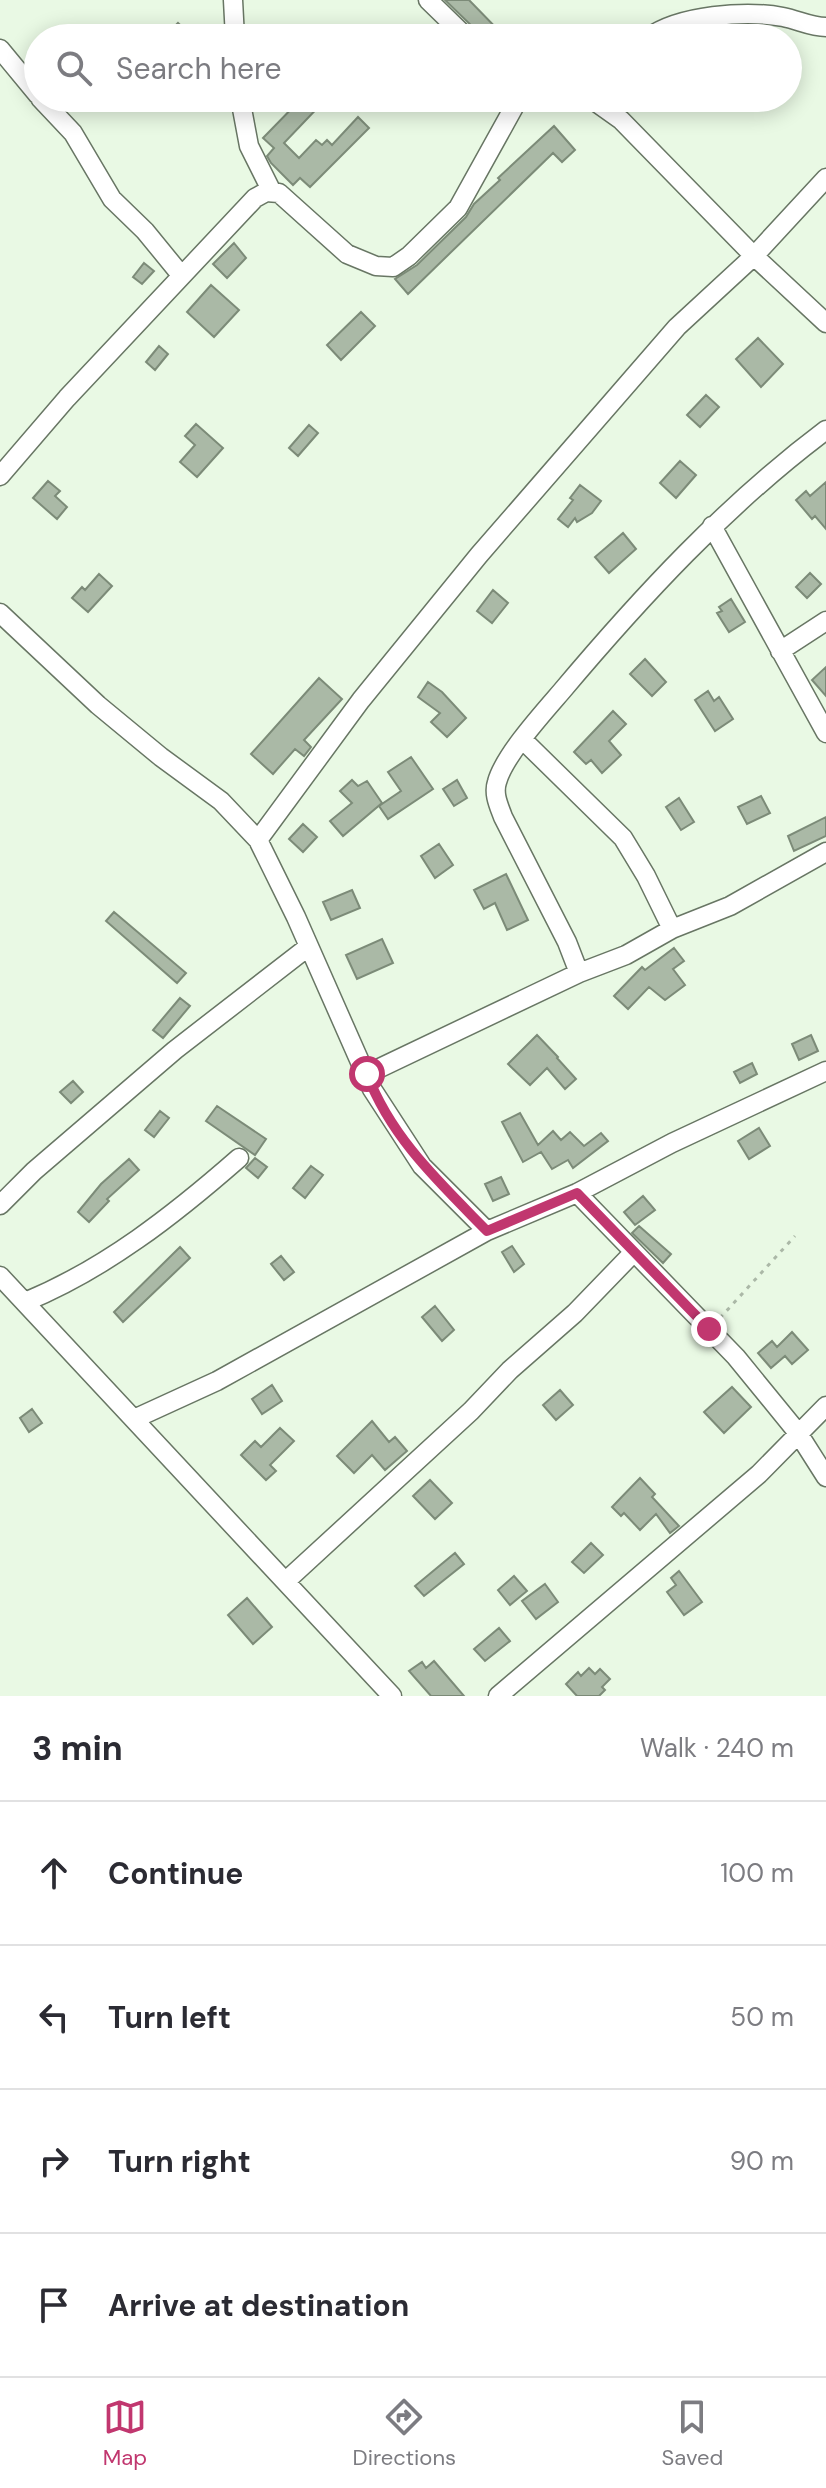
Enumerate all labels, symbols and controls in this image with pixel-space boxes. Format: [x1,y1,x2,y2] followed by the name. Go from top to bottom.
[24,24,802,112] search box
[52,46,96,90] icon: search
[116,49,282,88] text: Search here
[349,1056,385,1092] route start
[691,1311,727,1347] route end
[32,1726,123,1771] text: 3 min
[640,1731,794,1765] text: Walk · 240 m
[32,1851,76,1895] icon: ahead
[108,1854,243,1893] text: Continue
[720,1856,794,1890] text: 100 m
[32,1995,76,2039] icon: left
[108,1998,231,2037] text: Turn left
[730,2000,794,2034] text: 50 m
[32,2139,76,2183] icon: right
[108,2142,251,2181] text: Turn right
[730,2144,794,2178] text: 90 m
[32,2283,76,2327] icon: arrive
[108,2286,409,2325] text: Arrive at destination
[103,2395,147,2472] tab: Map
[353,2395,456,2472] tab: Directions
[662,2395,723,2472] tab: Saved

